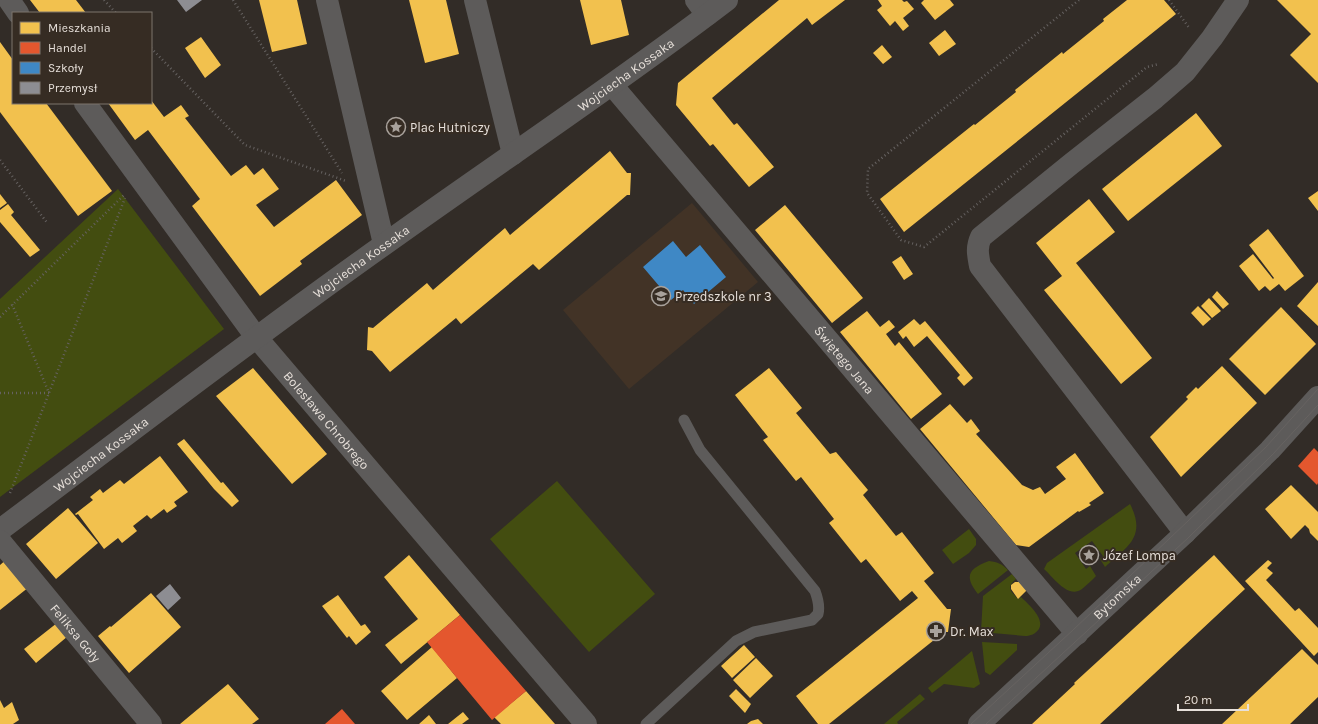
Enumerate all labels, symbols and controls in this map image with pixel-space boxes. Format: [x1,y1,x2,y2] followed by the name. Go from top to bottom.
[12,12,152,104] legend
[48,21,111,35] text: Mieszkania
[575,35,677,114] street label: Wojciecha Kossaka
[48,41,87,55] text: Handel
[48,61,84,75] text: Szkoły
[48,81,98,95] text: Przemysł
[385,116,407,138] place icon: Plac Hutniczy
[410,120,490,135] place label: Plac Hutniczy
[310,222,412,301] street label: Wojciecha Kossaka
[650,285,672,307] school or university icon: Przedszkole nr 3
[675,289,772,304] place label: Przedszkole nr 3
[812,322,878,397] street label: Świętego Jana
[281,368,373,472] street label: Bolesława Chrobrego
[50,414,151,495] street label: Wojciecha Kossaka
[1078,544,1100,566] place icon: Józef Lompa
[1103,548,1176,563] place label: Józef Lompa
[1090,570,1144,622] street label: Bytomska
[48,601,104,665] street label: Feliksa Goły
[925,620,947,642] pharmacy icon: Dr. Max
[950,624,994,639] place label: Dr. Max
[1178,686,1248,712] scale bar
[1184,693,1212,707] text: 20 m

